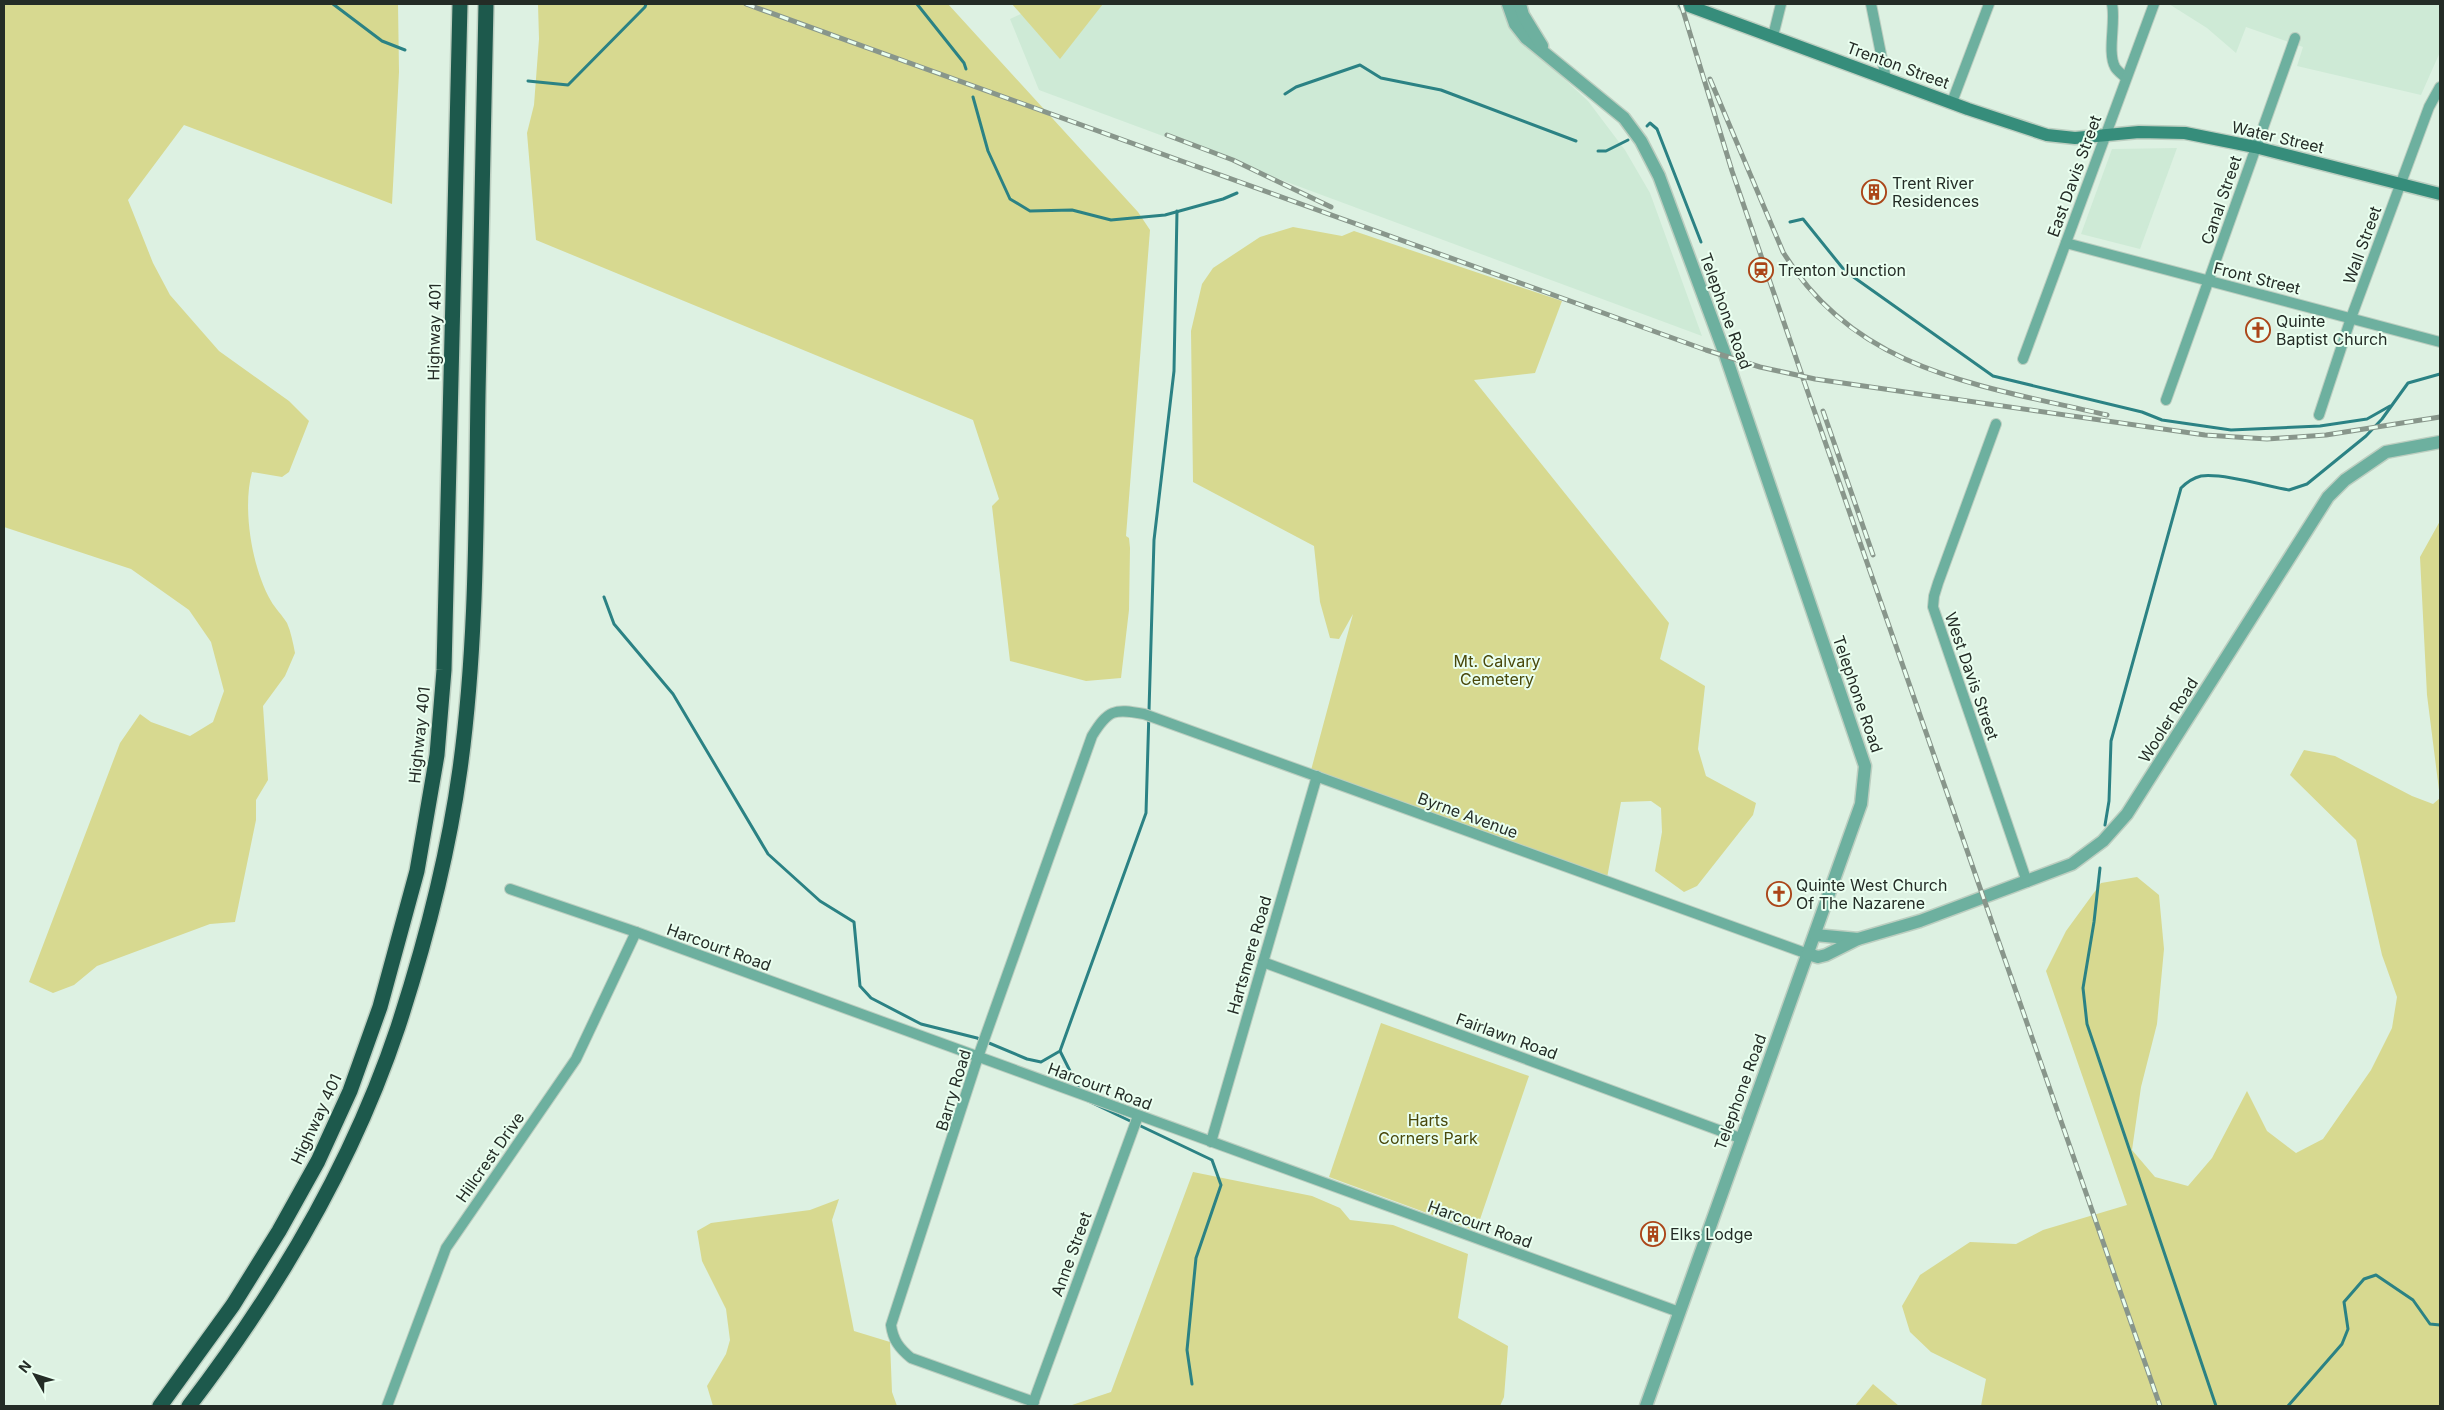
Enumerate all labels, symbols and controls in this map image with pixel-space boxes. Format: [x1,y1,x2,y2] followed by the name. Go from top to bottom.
[1844,37,1952,93] street label: Trenton Street
[2043,112,2105,240] street label: East Davis Street
[2230,117,2326,157] street label: Water Street
[2196,153,2246,247] street label: Canal Street
[1892,173,1979,211] place label: Trent River Residences
[1861,179,1887,205] building icon: Trent River Residences
[2339,203,2385,287] street label: Wall Street
[1696,250,1756,372] street label: Telephone Road
[1748,257,1774,283] station icon: Trenton Junction
[2212,258,2302,298] street label: Front Street
[1778,260,1906,280] place label: Trenton Junction
[423,283,445,381] street label: Highway 401
[2276,311,2388,349] place label: Quinte Baptist Church
[2245,317,2271,343] church icon: Quinte Baptist Church
[1941,610,2003,742] street label: West Davis Street
[1829,633,1887,755] street label: Telephone Road
[1454,651,1540,689] park label: Mt. Calvary Cemetery
[2134,674,2202,766] street label: Wooler Road
[404,686,434,784] street label: Highway 401
[1415,788,1521,842] street label: Byrne Avenue
[1796,875,1947,913] place label: Quinte West Church Of The Nazarene
[1766,881,1792,907] church icon: Quinte West Church Of The Nazarene
[1223,894,1275,1016] street label: Hartsmere Road
[664,919,774,975] street label: Harcourt Road
[1453,1008,1561,1064] street label: Fairlawn Road
[1710,1031,1770,1153] street label: Telephone Road
[931,1047,975,1133] street label: Barry Road
[1045,1058,1155,1114] street label: Harcourt Road
[286,1071,346,1167] street label: Highway 401
[452,1108,528,1206] street label: Hillcrest Drive
[1378,1110,1478,1148] park label: Harts Corners Park
[1425,1196,1535,1252] street label: Harcourt Road
[1046,1209,1096,1299] street label: Anne Street
[1640,1221,1666,1247] building icon: Elks Lodge
[1670,1224,1753,1244] place label: Elks Lodge
[10,1350,60,1400] north arrow
[15,1357,34,1376] text: N

